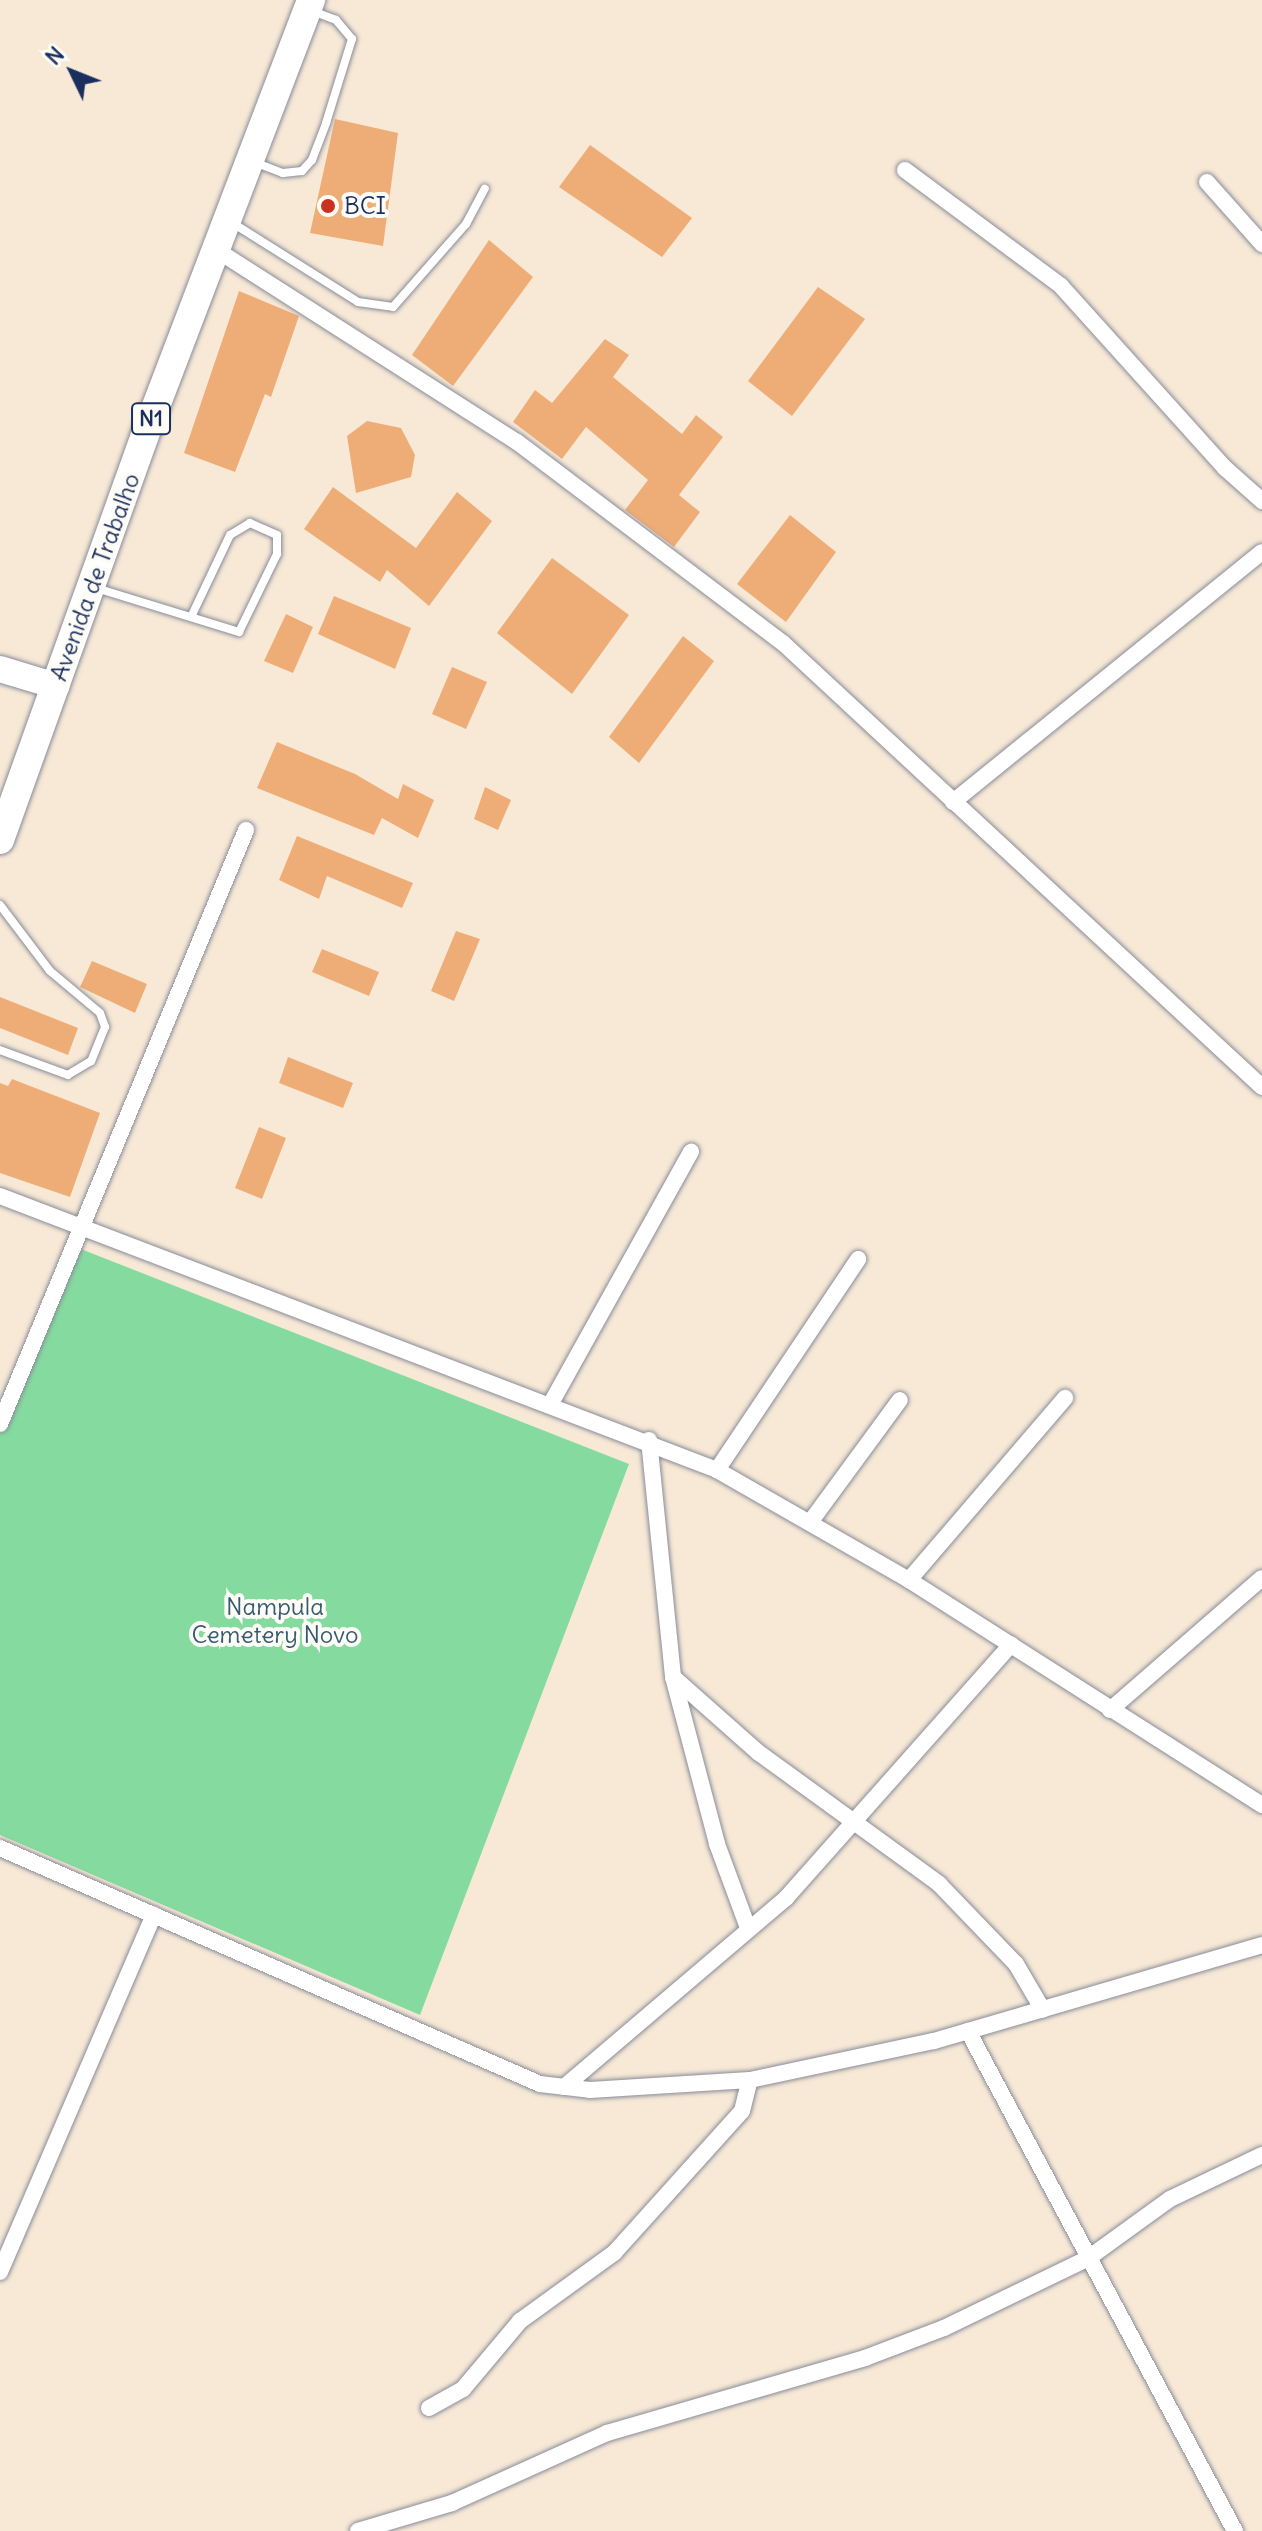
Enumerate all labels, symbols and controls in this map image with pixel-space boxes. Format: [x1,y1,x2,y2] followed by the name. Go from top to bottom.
[32,32,112,112] north arrow
[39,41,70,71] text: N
[344,192,386,220] place label: BCI
[319,197,337,215] marker: BCI
[131,401,171,437] road number: N1
[44,469,146,685] street label: Avenida de Trabalho
[192,1593,358,1649] park label: Nampula Cemetery Novo

